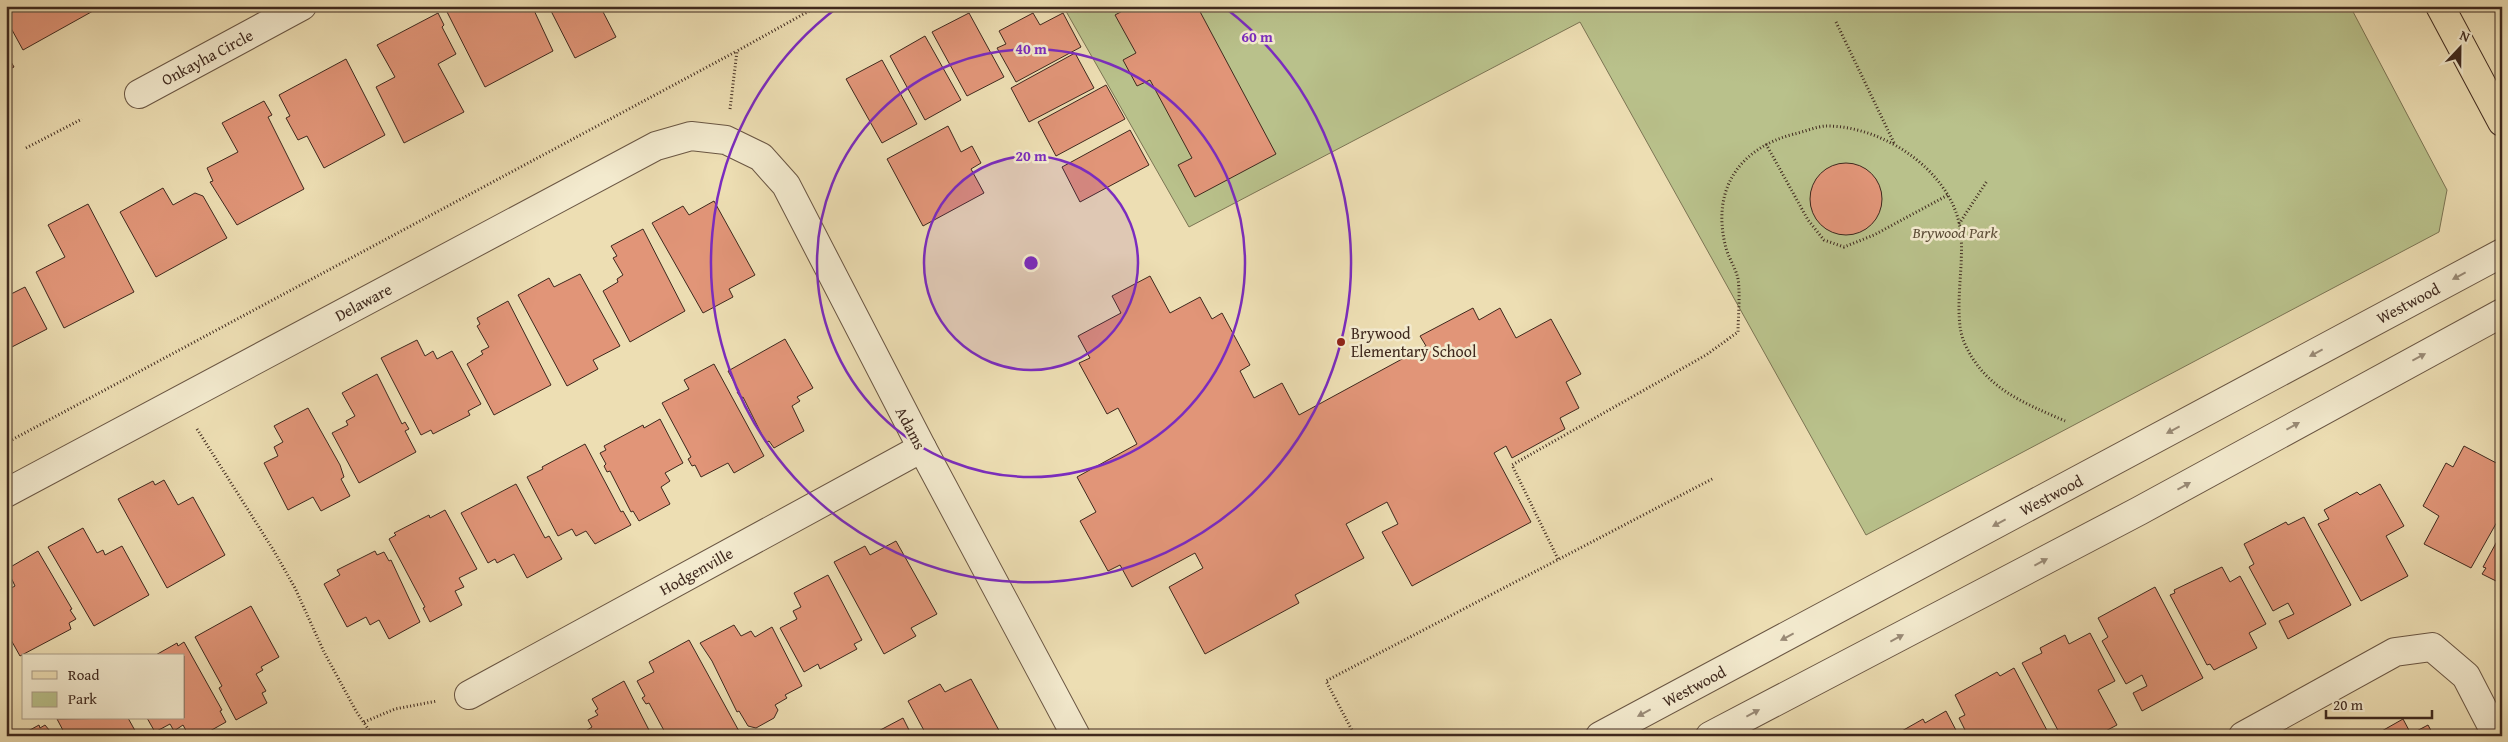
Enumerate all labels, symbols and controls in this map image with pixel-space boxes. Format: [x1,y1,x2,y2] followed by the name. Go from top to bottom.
[2436,22,2486,72] north arrow
[157,23,257,91] street label: Onkayha Circle
[2457,25,2474,47] text: N
[1241,26,1273,47] text: 60 m
[1015,38,1047,59] text: 40 m
[1015,145,1047,166] text: 20 m
[1912,220,1998,244] park label: Brywood Park
[1022,254,1040,272] centre of rings
[2452,272,2466,280] one-way arrow
[2372,276,2444,330] street label: Westwood
[330,277,396,327] street label: Delaware
[1351,321,1477,363] place label: Brywood Elementary School
[1335,336,1347,348] marker: Brywood Elementary School
[2308,349,2323,357] one-way arrow
[2411,353,2426,361] one-way arrow
[890,402,932,454] street label: Adams
[2286,422,2300,430] one-way arrow
[2165,426,2180,434] one-way arrow
[2015,468,2087,522] street label: Westwood
[2177,482,2192,490] one-way arrow
[1992,519,2005,528] one-way arrow
[655,541,737,601] street label: Hodgenville
[2033,558,2048,566] one-way arrow
[1780,633,1794,641] one-way arrow
[1890,634,1904,642] one-way arrow
[22,654,185,720] legend
[1658,659,1730,713] street label: Westwood
[68,664,99,685] text: Road
[2326,687,2432,719] scale bar
[68,688,97,709] text: Park
[2333,694,2364,715] text: 20 m
[1637,708,1650,717] one-way arrow
[1746,709,1760,717] one-way arrow

